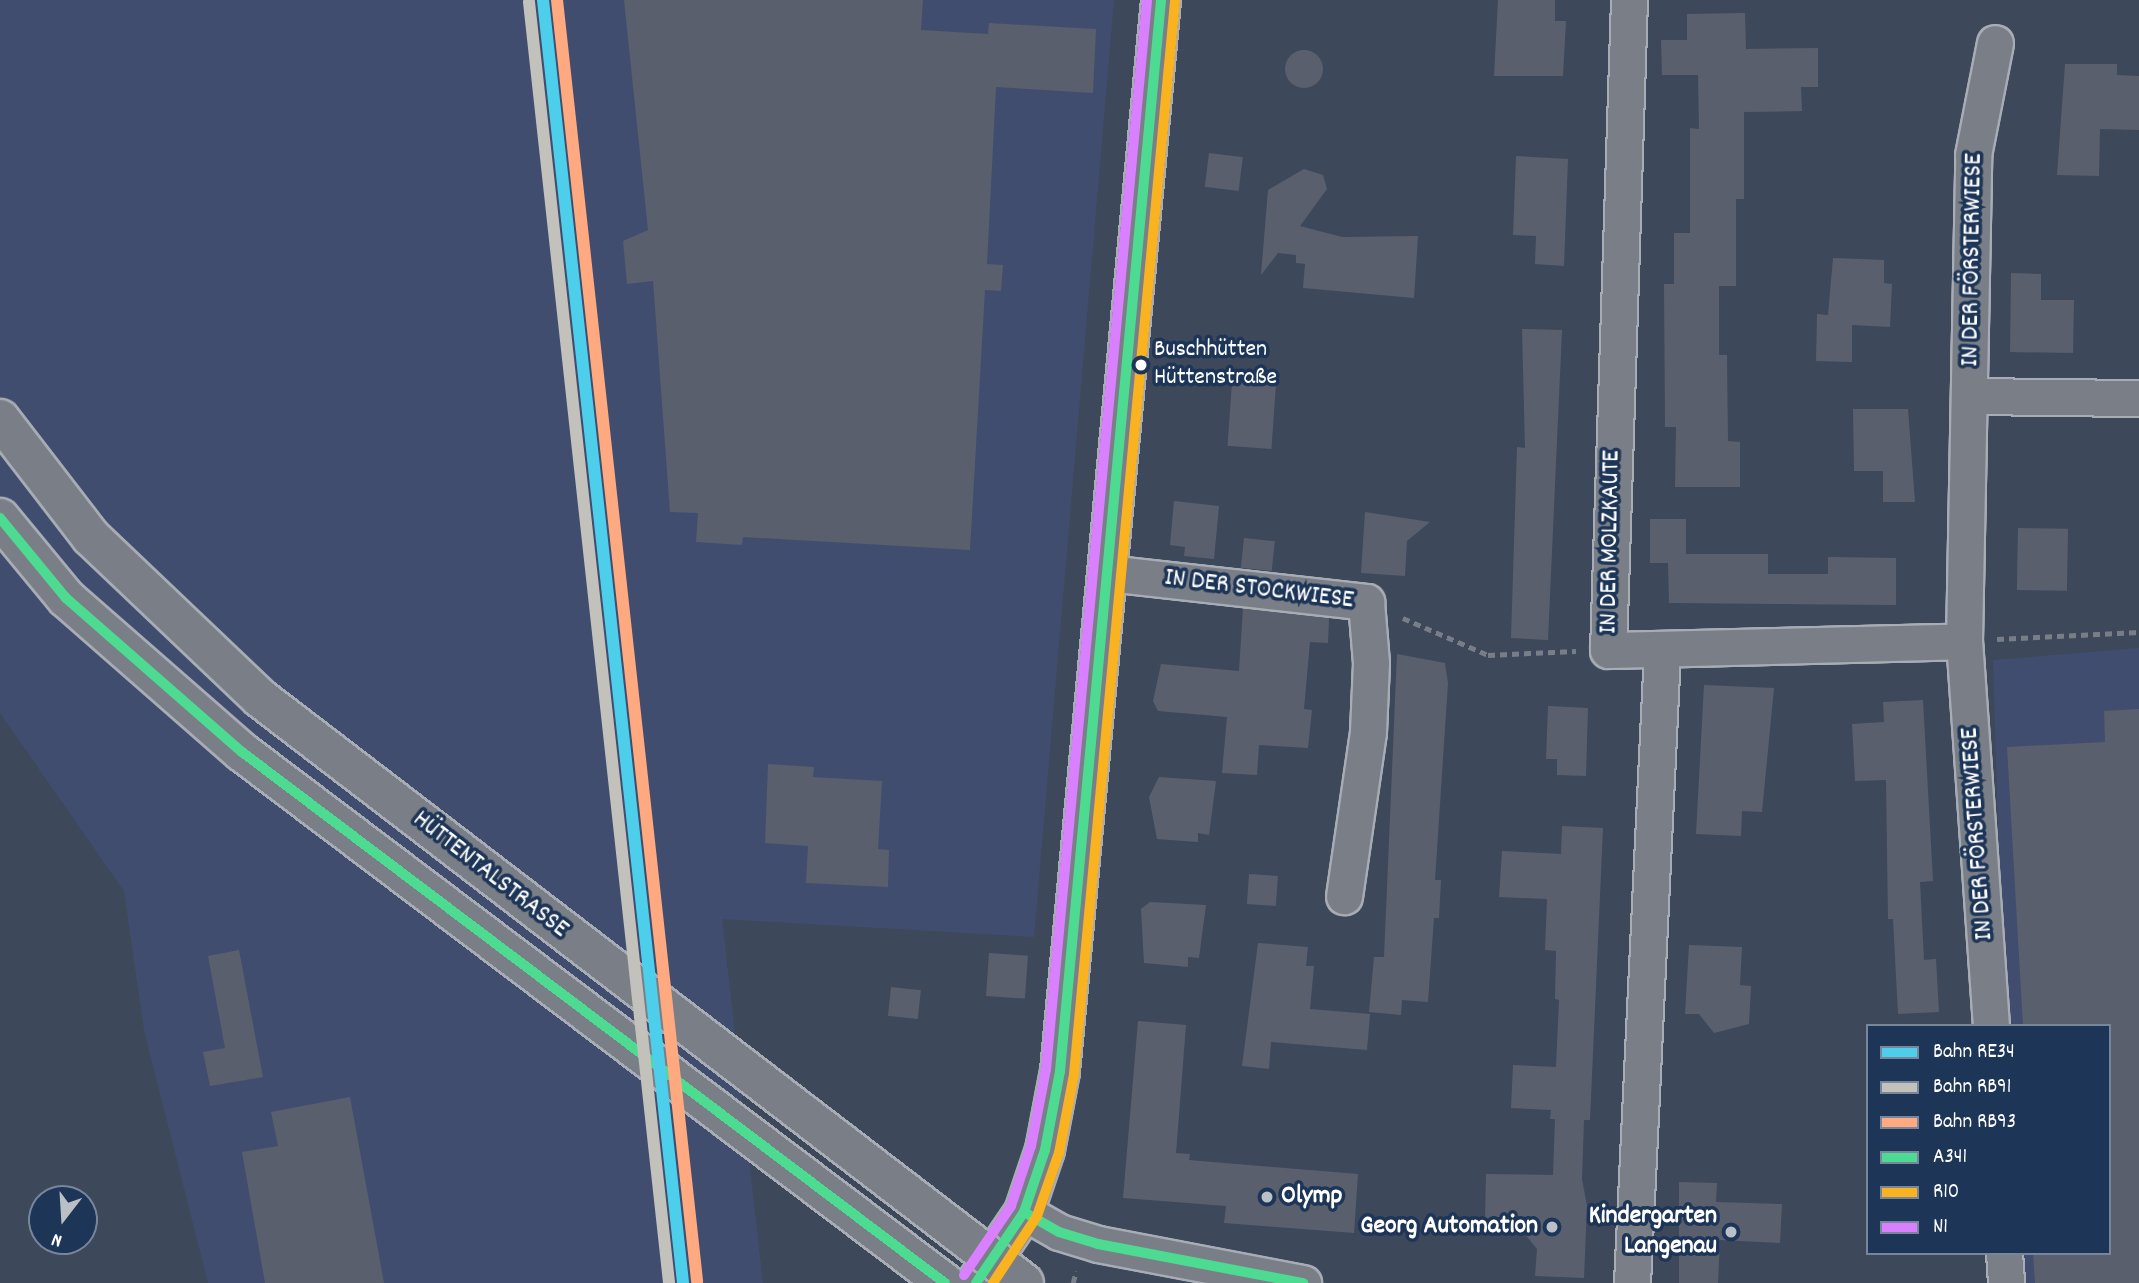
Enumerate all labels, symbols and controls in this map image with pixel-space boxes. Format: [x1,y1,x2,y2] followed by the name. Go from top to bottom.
[1956,153,1990,367] street label: IN DER FÖRSTERWIESE
[1154,337,1277,393] place label: Buschhütten Hüttenstraße
[1134,358,1148,372] marker: Buschhütten Hüttenstraße
[1594,450,1628,634] street label: IN DER MOLZKAUTE
[1163,563,1355,617] street label: IN DER STOCKWIESE
[1955,726,2001,942] street label: IN DER FÖRSTERWIESE
[406,804,574,946] street label: HÜTTENTALSTRASSE
[1866,1024,2111,1255] legend
[1933,1038,2015,1068] text: Bahn RE34
[1933,1073,2011,1103] text: Bahn RB91
[1933,1108,2016,1138] text: Bahn RB93
[1933,1143,1967,1173] text: A341
[1933,1178,1959,1208] text: R10
[1281,1181,1342,1213] place label: Olymp
[28,1185,98,1255] north arrow
[1259,1189,1275,1205] marker: Olymp
[1589,1201,1717,1262] place label: Kindergarten Langenau
[1360,1211,1538,1243] place label: Georg Automation
[1933,1213,1948,1243] text: N1
[1544,1219,1560,1235] marker: Georg Automation
[49,1224,66,1253] text: N
[1723,1224,1739,1240] marker: Kindergarten Langenau

